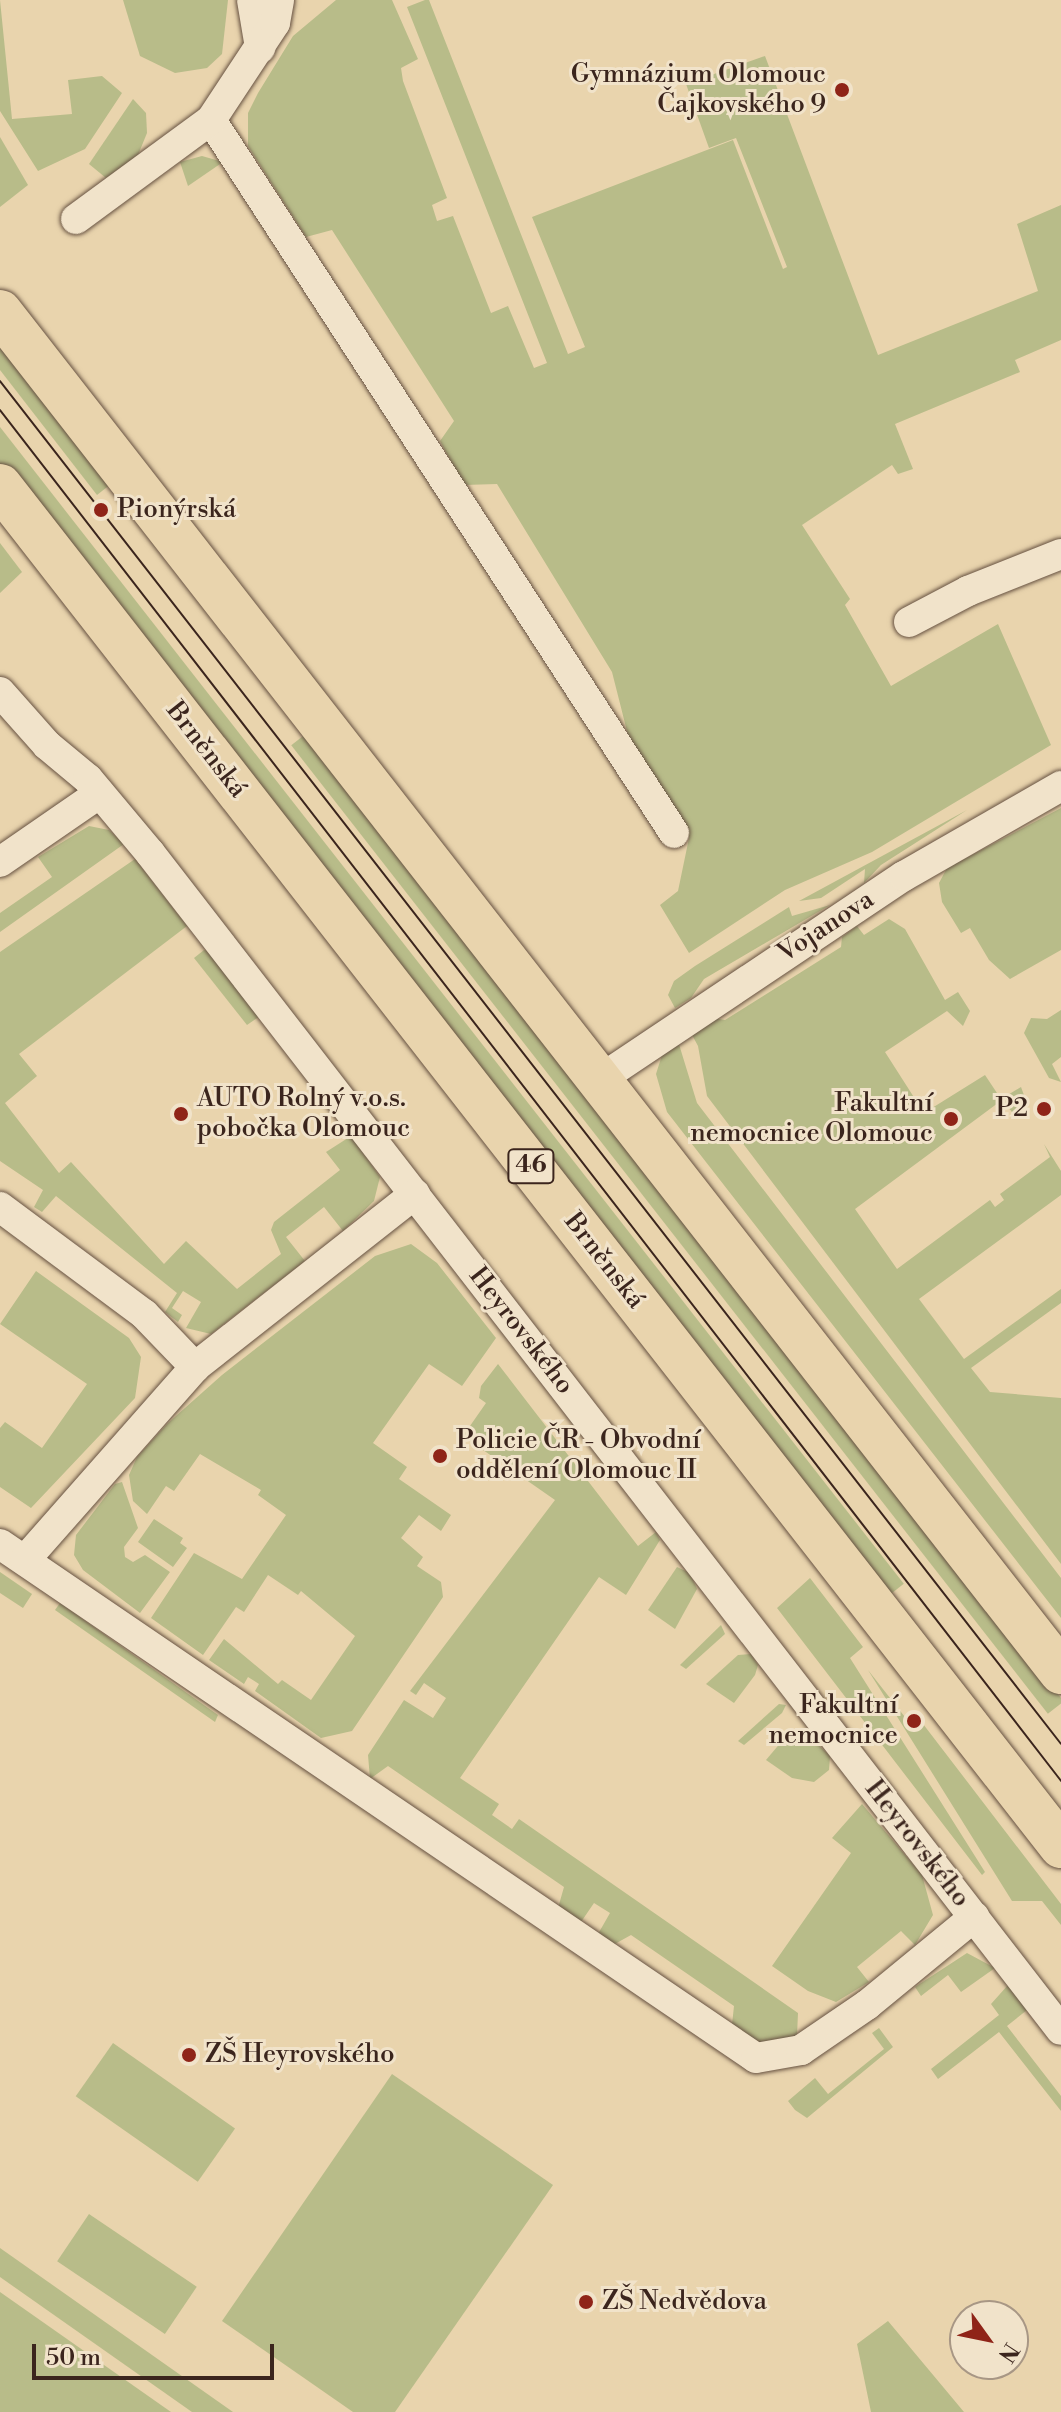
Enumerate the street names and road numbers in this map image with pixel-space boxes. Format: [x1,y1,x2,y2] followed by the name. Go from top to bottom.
[159,696,253,804] street label: Brněnská
[772,884,880,970] street label: Vojanova
[507,1146,555,1186] road number: 46
[557,1207,651,1315] street label: Brněnská
[462,1261,580,1401] street label: Heyrovského
[858,1774,976,1914] street label: Heyrovského

